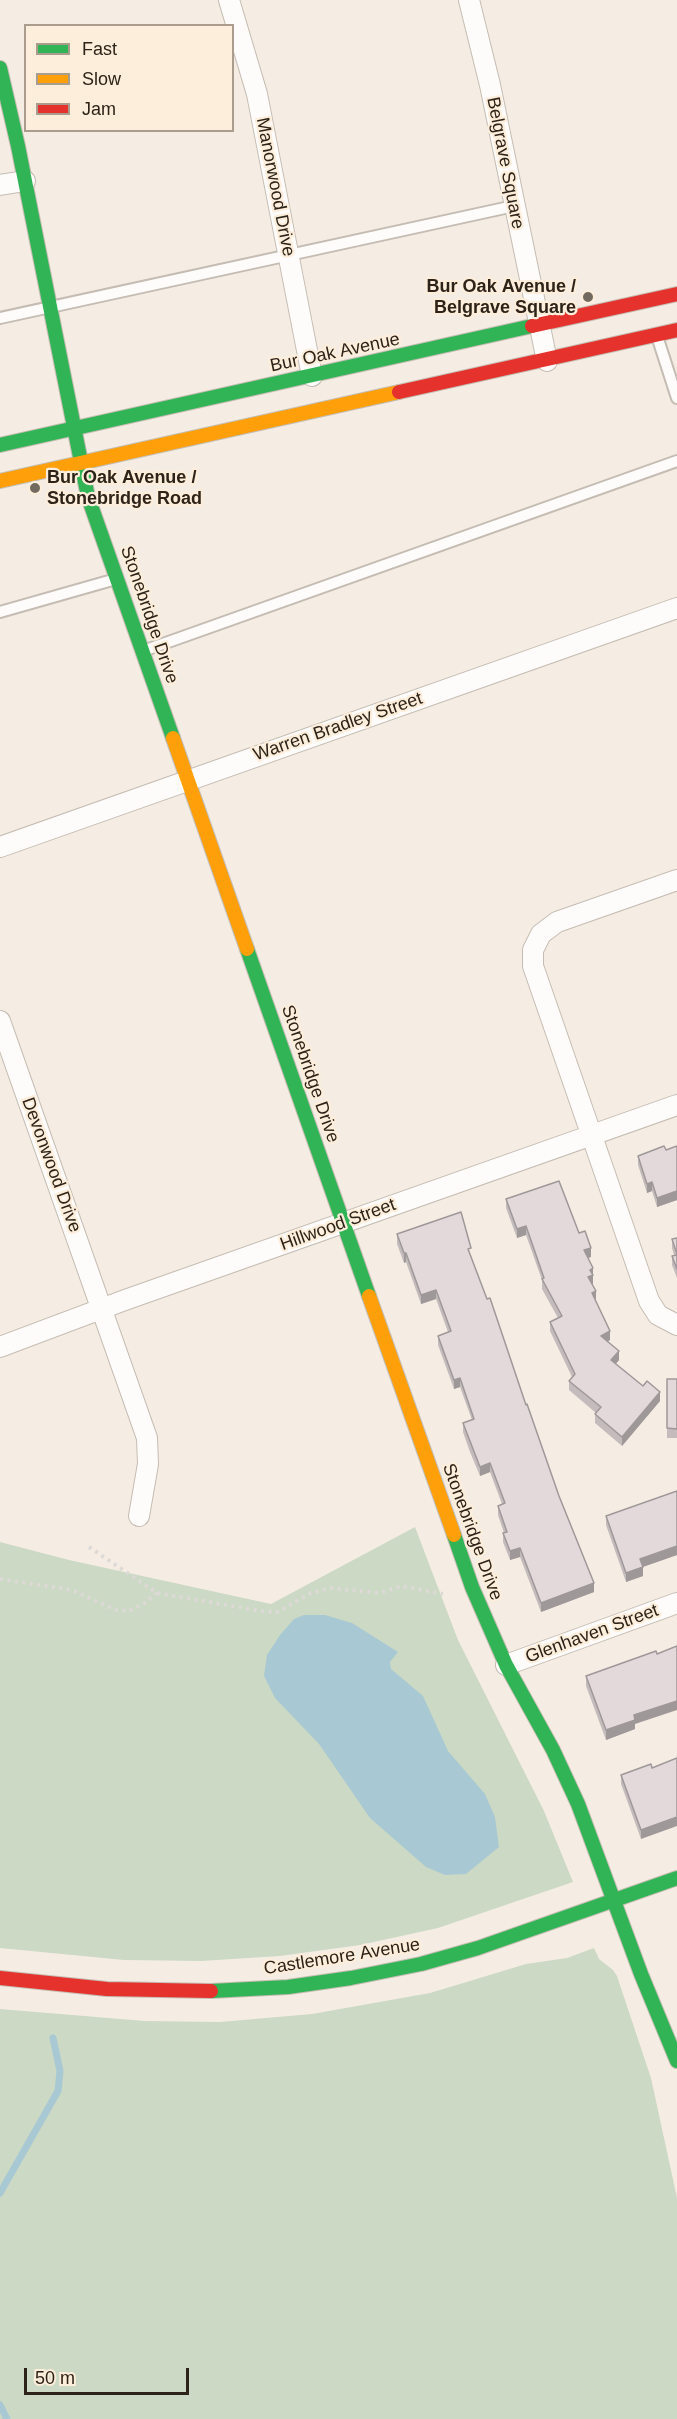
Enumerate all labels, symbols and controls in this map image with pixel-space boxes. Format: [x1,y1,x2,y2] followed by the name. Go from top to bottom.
[24,24,234,132] legend
[82,39,117,59] text: Fast
[82,69,121,89] text: Slow
[482,95,528,231] street label: Belgrave Square
[82,99,116,119] text: Jam
[251,116,299,258] street label: Manorwood Drive
[427,276,576,318] place label: Bur Oak Avenue / Belgrave Square
[581,290,595,304] marker: Bur Oak Avenue / Belgrave Square
[268,329,402,377] street label: Bur Oak Avenue
[47,467,202,510] place label: Bur Oak Avenue / Stonebridge Road
[28,481,42,495] marker: Bur Oak Avenue / Stonebridge Road
[115,543,183,687] street label: Stonebridge Drive
[251,688,425,766] street label: Warren Bradley Street
[276,1002,344,1146] street label: Stonebridge Drive
[17,1095,85,1235] street label: Devonwood Drive
[277,1194,399,1256] street label: Hillwood Street
[437,1461,507,1603] street label: Stonebridge Drive
[522,1600,662,1668] street label: Glenhaven Street
[262,1934,422,1980] street label: Castlemore Avenue
[27,2356,192,2394] scale bar
[35,2368,75,2388] text: 50 m

